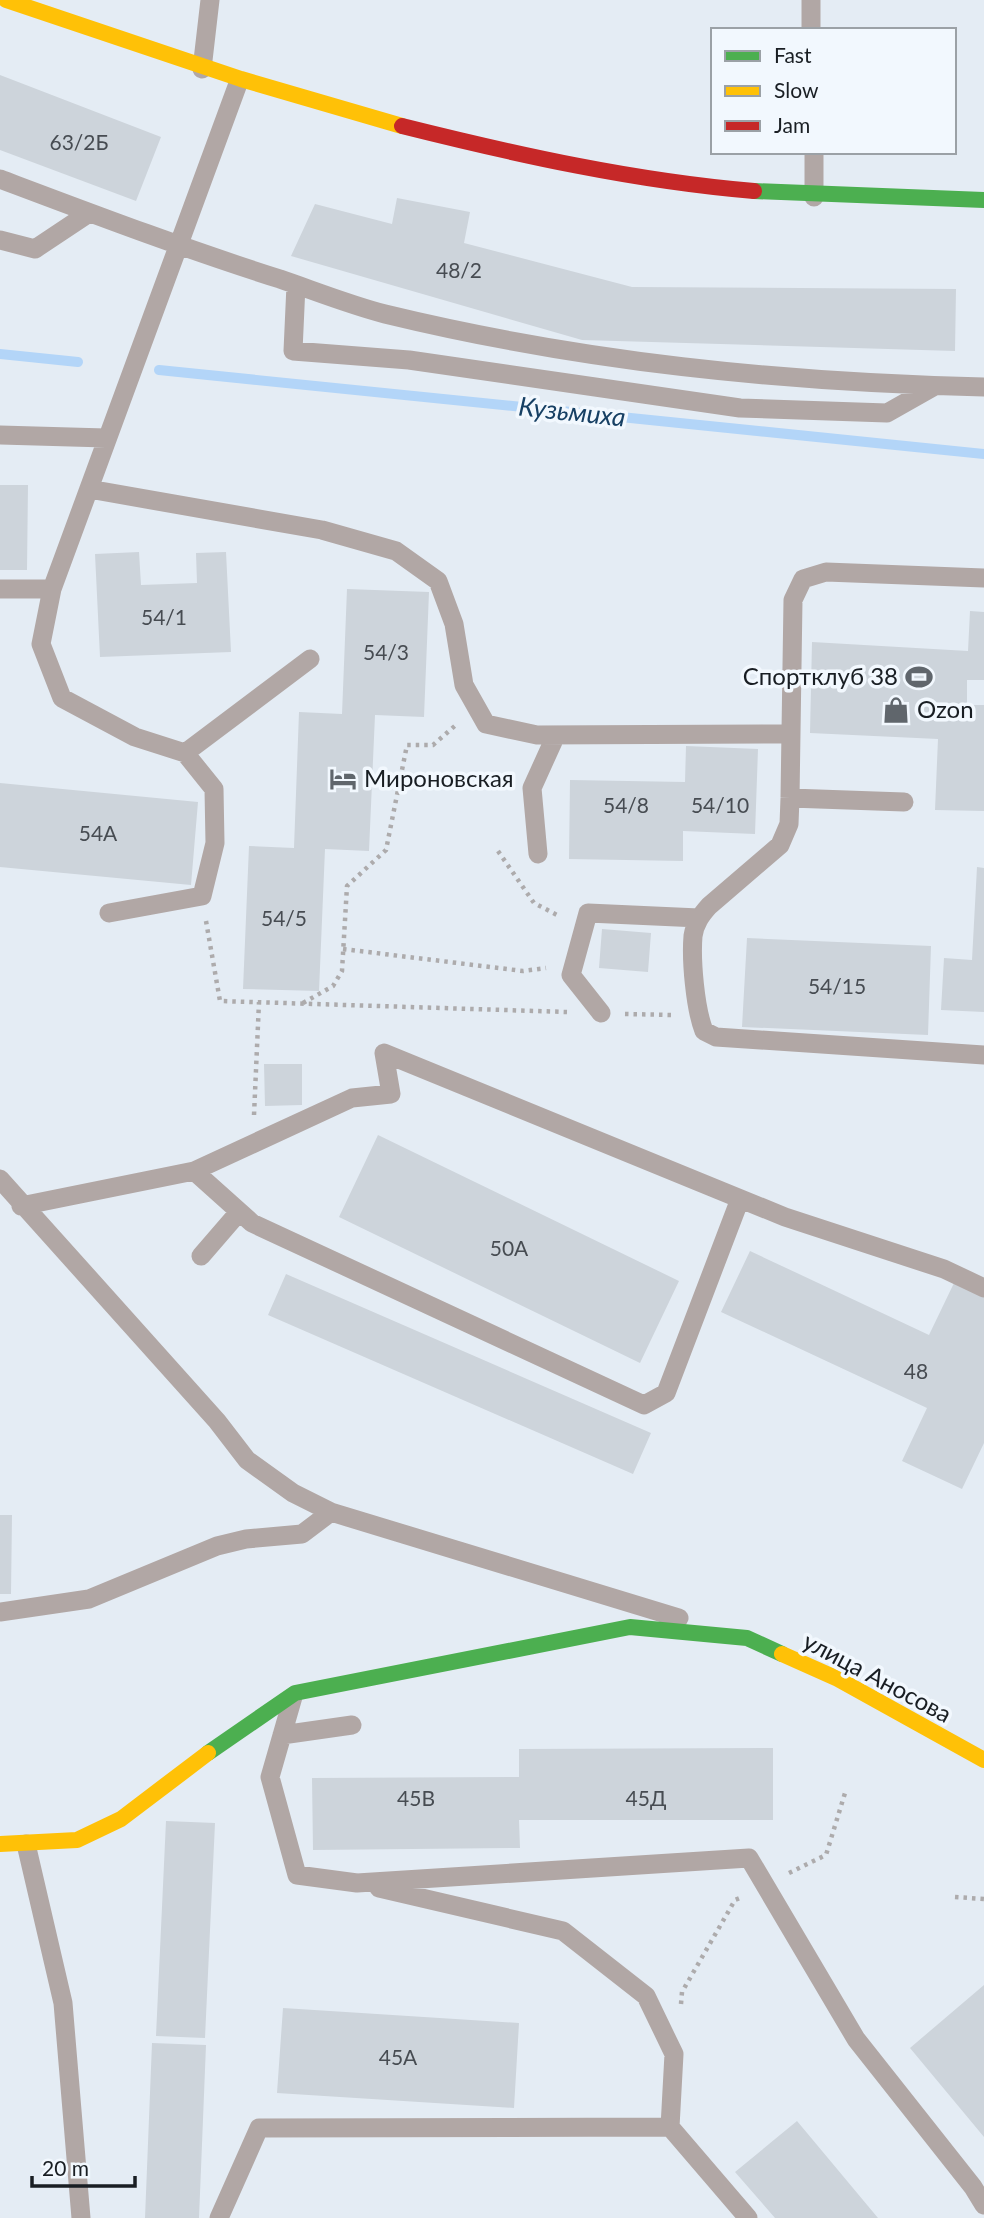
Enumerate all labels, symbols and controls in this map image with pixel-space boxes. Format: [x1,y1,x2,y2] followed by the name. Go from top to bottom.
[711,28,956,154] legend
[774,42,812,67] text: Fast
[774,77,819,102] text: Slow
[774,112,810,137] text: Jam
[49,129,109,154] house number: 63/2Б
[436,257,482,282] house number: 48/2
[517,389,627,433] water label: Кузьмиха
[141,604,187,629] house number: 54/1
[363,639,409,664] house number: 54/3
[743,661,898,690] place label: Спортклуб 38
[904,662,934,692] sports icon: Спортклуб 38
[917,694,974,723] place label: Ozon
[881,695,911,725] shop icon: Ozon
[364,763,514,792] place label: Мироновская
[328,764,358,794] hotel icon: Мироновская
[603,792,649,817] house number: 54/8
[691,792,749,817] house number: 54/10
[79,820,118,845] house number: 54А
[261,905,307,930] house number: 54/5
[808,973,866,998] house number: 54/15
[490,1235,529,1260] house number: 50А
[904,1358,928,1383] house number: 48
[799,1625,957,1728] street label: улица Аносова
[397,1785,435,1810] house number: 45В
[626,1785,666,1810] house number: 45Д
[379,2044,418,2069] house number: 45А
[32,2144,135,2188] scale bar
[42,2155,89,2180] text: 20 m

